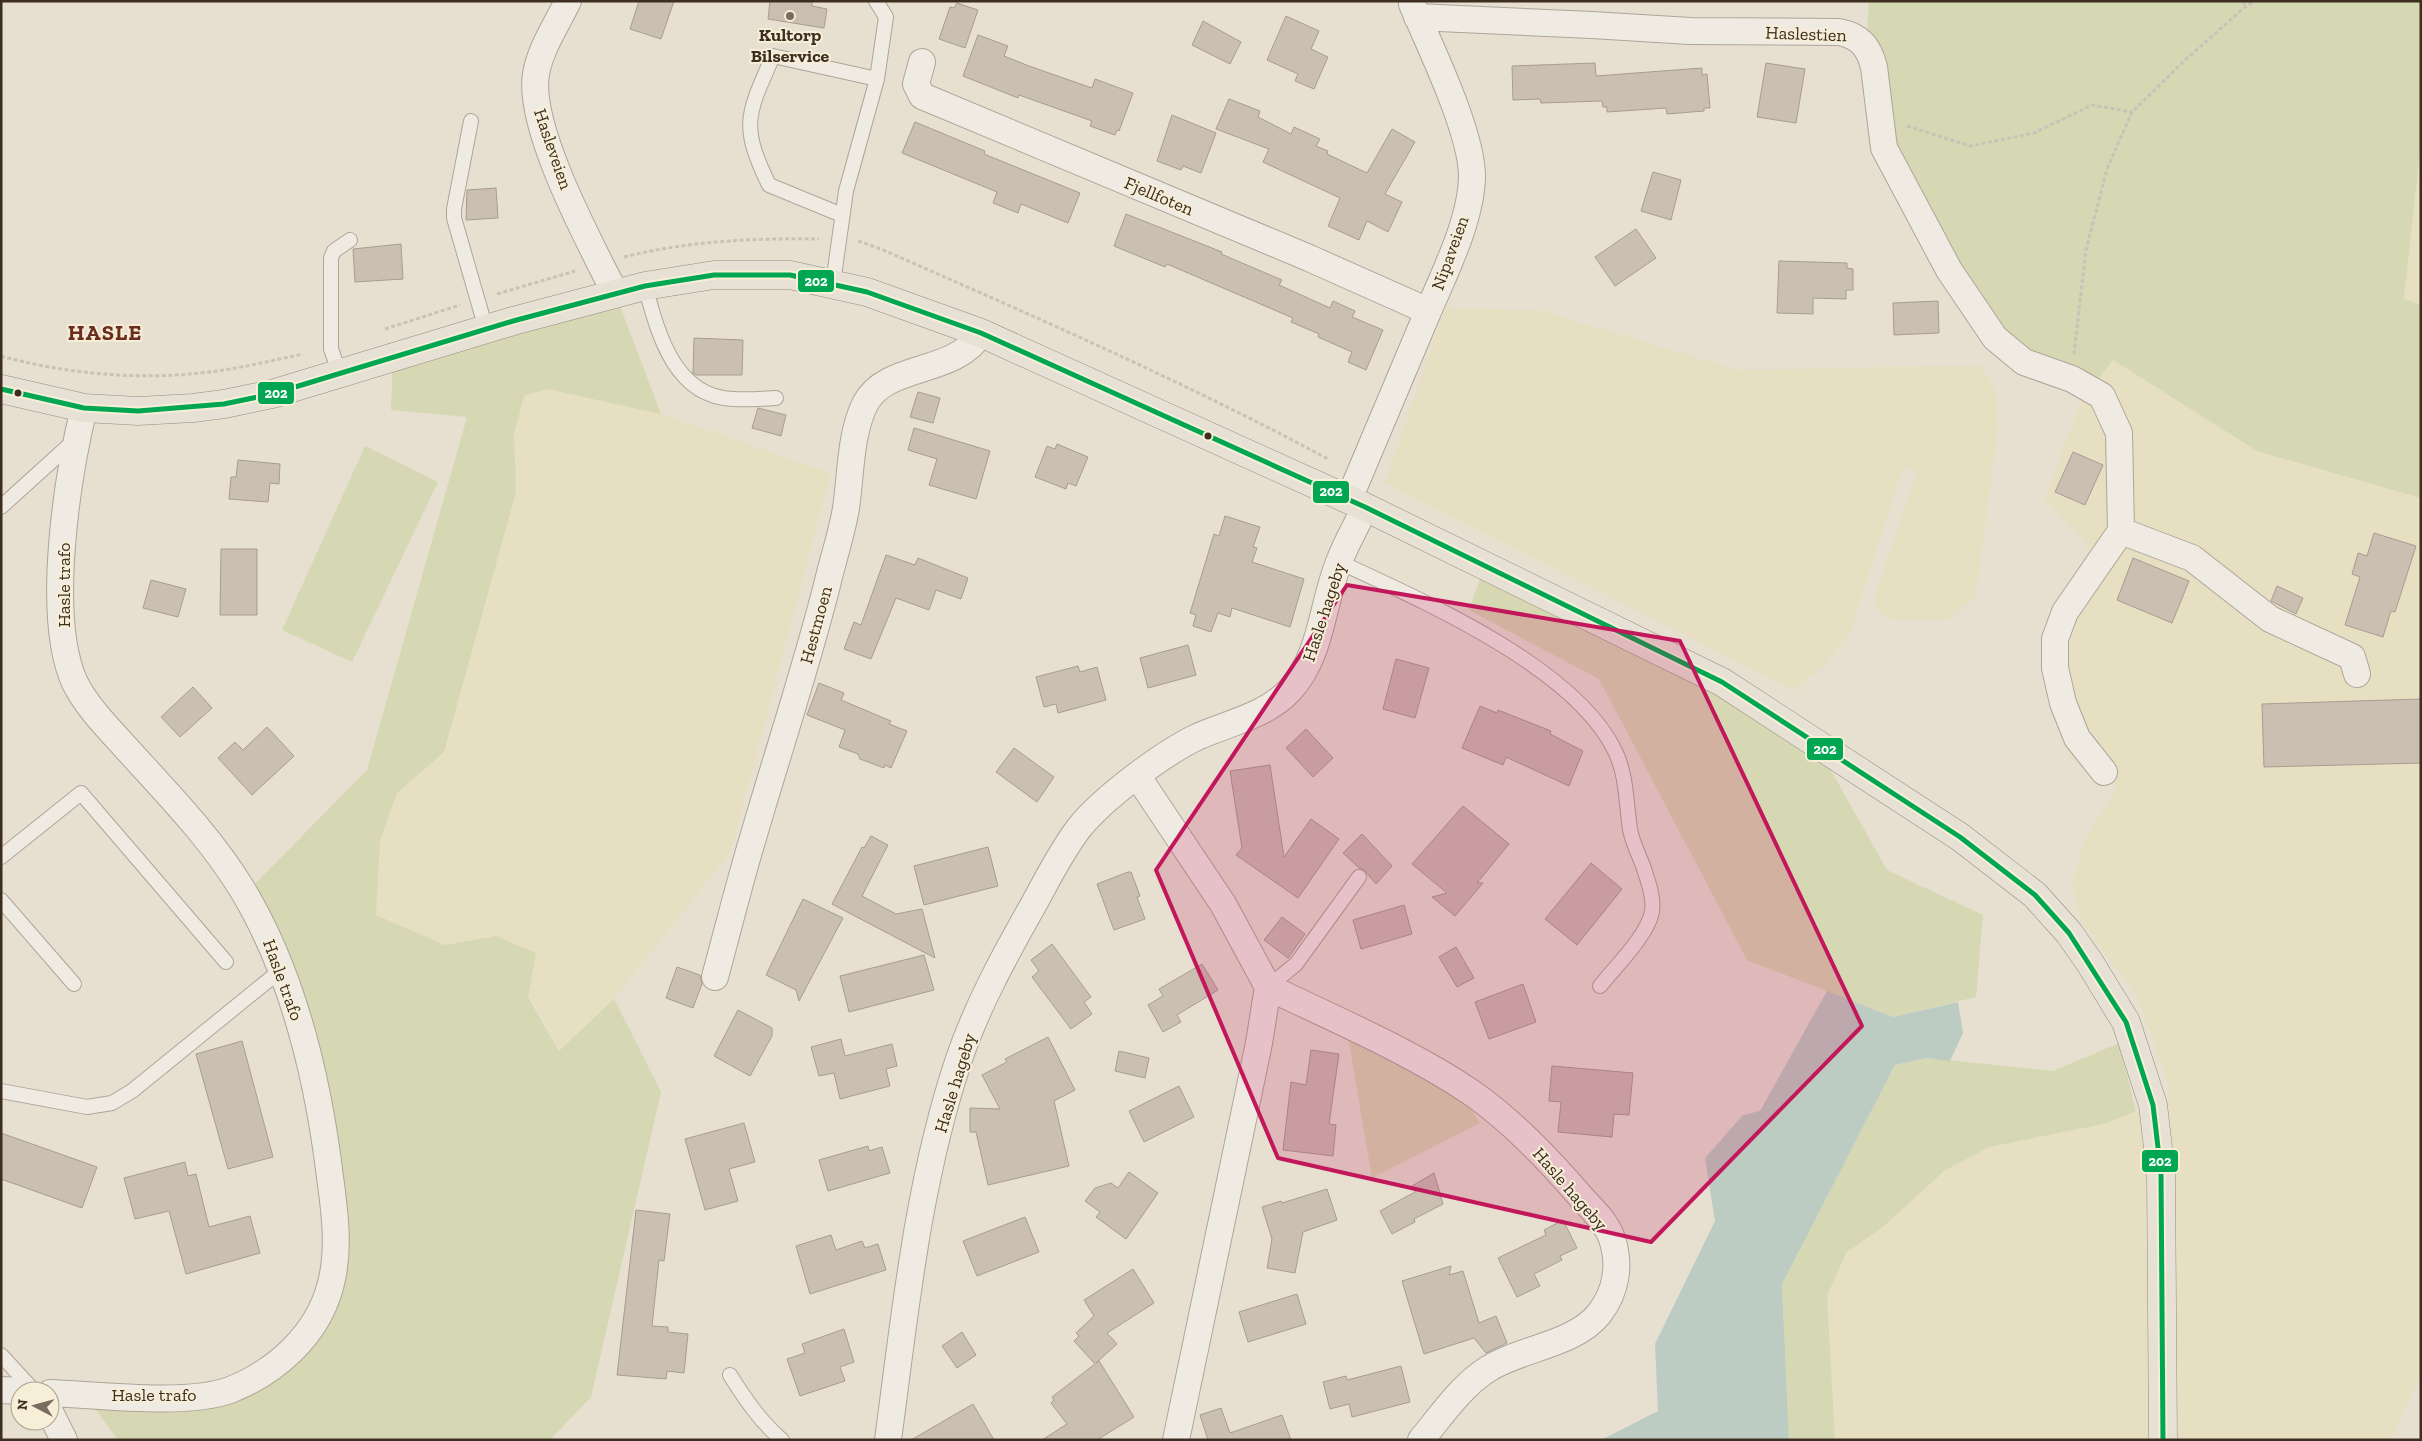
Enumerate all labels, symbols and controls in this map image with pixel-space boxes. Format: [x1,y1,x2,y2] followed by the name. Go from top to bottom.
[784,10,796,22] marker: Kultorp Bilservice
[1765,22,1848,46] street label: Haslestien
[751,24,830,67] place label: Kultorp Bilservice
[529,106,577,193] street label: Hasleveien
[1121,172,1197,221] street label: Fjellfoten
[1426,212,1474,293] street label: Nipaveien
[797,269,835,293] line badge: 202
[804,273,828,290] text: 202
[68,319,142,346] district label: HASLE
[257,381,295,405] line badge: 202
[264,385,288,402] text: 202
[13,388,23,398] unlabelled marker
[1203,431,1213,441] unlabelled marker
[1312,480,1350,504] line badge: 202
[1319,483,1343,500] text: 202
[53,542,75,628] street label: Hasle trafo
[1298,559,1351,664] street label: Hasle hageby
[795,583,837,666] street label: Hestmoen
[1806,737,1844,761] line badge: 202
[1813,741,1837,758] text: 202
[258,936,308,1024] street label: Hasle trafo
[929,1030,981,1135] street label: Hasle hageby
[1528,1143,1613,1236] street label: Hasle hageby
[2141,1149,2179,1173] line badge: 202
[2148,1153,2172,1170] text: 202
[10,1381,60,1431] north arrow
[111,1384,197,1406] street label: Hasle trafo
[14,1398,32,1411] text: N

